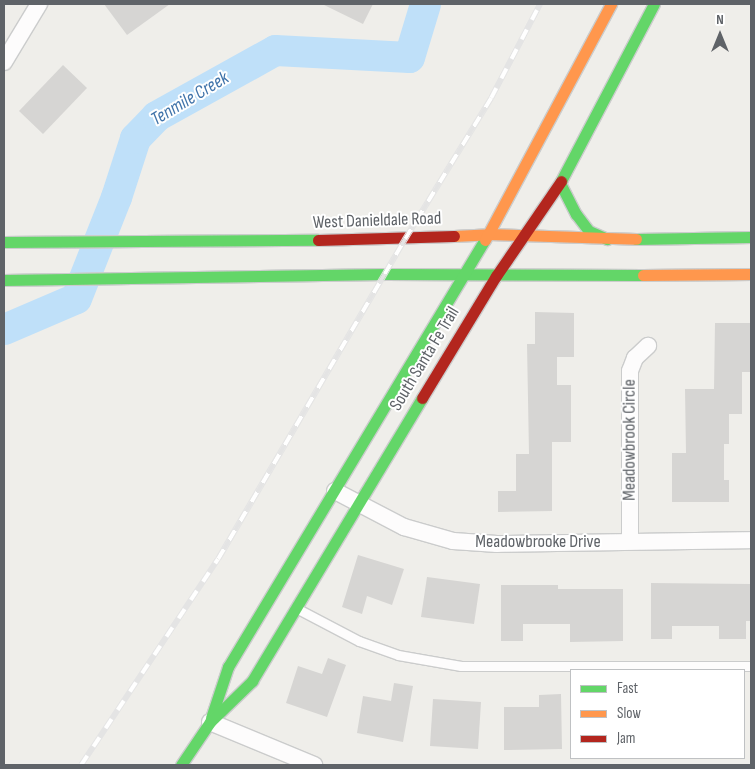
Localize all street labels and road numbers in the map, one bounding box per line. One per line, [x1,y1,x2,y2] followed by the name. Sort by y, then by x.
[312,208,442,234] street label: West Danieldale Road
[385,303,465,415] street label: South Santa Fe Trail
[619,379,641,501] street label: Meadowbrook Circle
[475,531,601,553] street label: Meadowbrooke Drive

